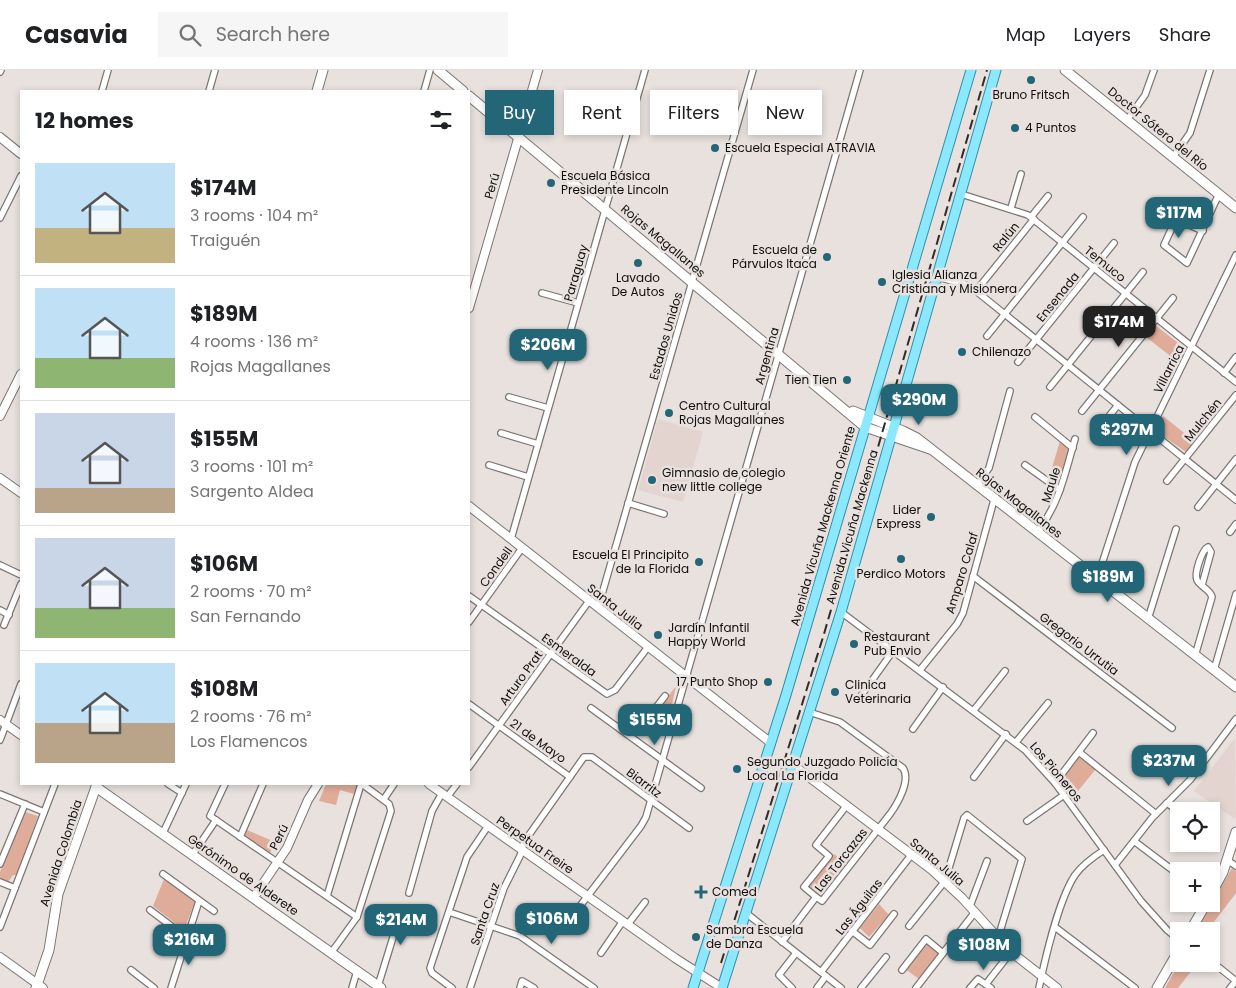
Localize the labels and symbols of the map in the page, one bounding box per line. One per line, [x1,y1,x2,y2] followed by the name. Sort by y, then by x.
[1025,74,1037,86] marker: Bruno Fritsch
[1105,83,1212,175] street label: Doctor Sótero del Río
[992,86,1070,103] place label: Bruno Fritsch
[1025,119,1076,136] place label: 4 Puntos
[1009,122,1021,134] marker: 4 Puntos
[725,139,876,156] place label: Escuela Especial ATRAVIA
[709,142,721,154] marker: Escuela Especial ATRAVIA
[561,167,669,198] place label: Escuela Básica Presidente Lincoln
[480,171,503,201] street label: Perú
[545,177,557,189] marker: Escuela Básica Presidente Lincoln
[1144,196,1214,239] pin: $117M
[617,200,709,281] street label: Rojas Magallanes
[988,218,1023,255] street label: Ralún
[732,241,817,272] place label: Escuela de Párvulos Itaca
[559,242,592,303] street label: Paraguay
[1081,242,1130,286] street label: Temuco
[821,251,833,263] marker: Escuela de Párvulos Itaca
[632,257,644,269] marker: Lavado De Autos
[892,266,1017,297] place label: Iglesia Alianza Cristiana y Misionera
[1032,268,1083,325] street label: Ensenada
[611,269,665,300] place label: Lavado De Autos
[876,276,888,288] marker: Iglesia Alianza Cristiana y Misionera
[645,290,686,382] street label: Estados Unidos
[1084,306,1154,348] pin: $174M
[750,325,783,387] street label: Argentina
[513,328,583,371] pin: $206M
[1149,342,1188,396] street label: Villarrica
[972,343,1032,360] place label: Chilenazo
[956,346,968,358] marker: Chilenazo
[785,371,837,388] place label: Tien Tien
[841,374,853,386] marker: Tien Tien
[884,384,954,426] pin: $290M
[1180,394,1225,445] street label: Mulchén
[679,397,785,428] place label: Centro Cultural Rojas Magallanes
[663,407,675,419] marker: Centro Cultural Rojas Magallanes
[1092,414,1162,456] pin: $297M
[788,424,858,628] street label: Avenida Vicuña Mackenna Oriente
[823,448,881,606] street label: Avenida Vicuña Mackenna
[972,463,1066,542] street label: Rojas Magallanes
[662,464,786,495] place label: Gimnasio de colegio new little college
[1037,465,1064,505] street label: Maule
[646,474,658,486] marker: Gimnasio de colegio new little college
[877,501,922,532] place label: Lider Express
[925,511,937,523] marker: Lider Express
[941,530,982,616] street label: Amparo Calaf
[475,543,516,590] street label: Condell
[572,546,689,577] place label: Escuela El Principito de la Florida
[895,553,907,565] marker: Perdico Motors
[693,556,705,568] marker: Escuela El Principito de la Florida
[1073,560,1143,603] pin: $189M
[857,565,945,582] place label: Perdico Motors
[584,579,647,634] street label: Santa Julia
[1036,608,1123,679] street label: Gregorio Urrutia
[668,619,750,650] place label: Jardín Infantil Happy World
[864,628,930,659] place label: Restaurant Pub Envio
[538,629,600,680] street label: Esmeralda
[652,629,664,641] marker: Jardín Infantil Happy World
[848,638,860,650] marker: Restaurant Pub Envio
[495,647,546,709] street label: Arturo Prat
[676,673,758,690] place label: 17 Punto Shop
[762,676,774,688] marker: 17 Punto Shop
[845,676,911,707] place label: Clinica Veterinaria
[829,686,841,698] marker: Clinica Veterinaria
[620,704,690,746] pin: $155M
[507,714,570,767] street label: 21 de Mayo
[1026,738,1087,805] street label: Los Pioneros
[1134,744,1204,787] pin: $237M
[747,753,898,784] place label: Segundo Juzgado Policía Local La Florida
[731,763,743,775] marker: Segundo Juzgado Policía Local La Florida
[623,764,665,801] street label: Biarritz
[35,797,86,908] street label: Avenida Colombia
[493,812,577,878] street label: Perpetua Freire
[265,821,292,852] street label: Perú
[810,824,871,895] street label: Las Torcazas
[184,830,302,919] street label: Gerónimo de Alderete
[906,834,968,890] street label: Santa Julia
[831,875,886,938] street label: Las Águilas
[466,880,503,948] street label: Santa Cruz
[712,883,757,900] place label: Comed
[694,885,708,899] marker: Comed
[517,902,587,945] pin: $106M
[366,904,436,946] pin: $214M
[706,921,803,952] place label: Sambra Escuela de Danza
[154,924,224,966] pin: $216M
[949,928,1019,971] pin: $108M
[690,931,702,943] marker: Sambra Escuela de Danza

